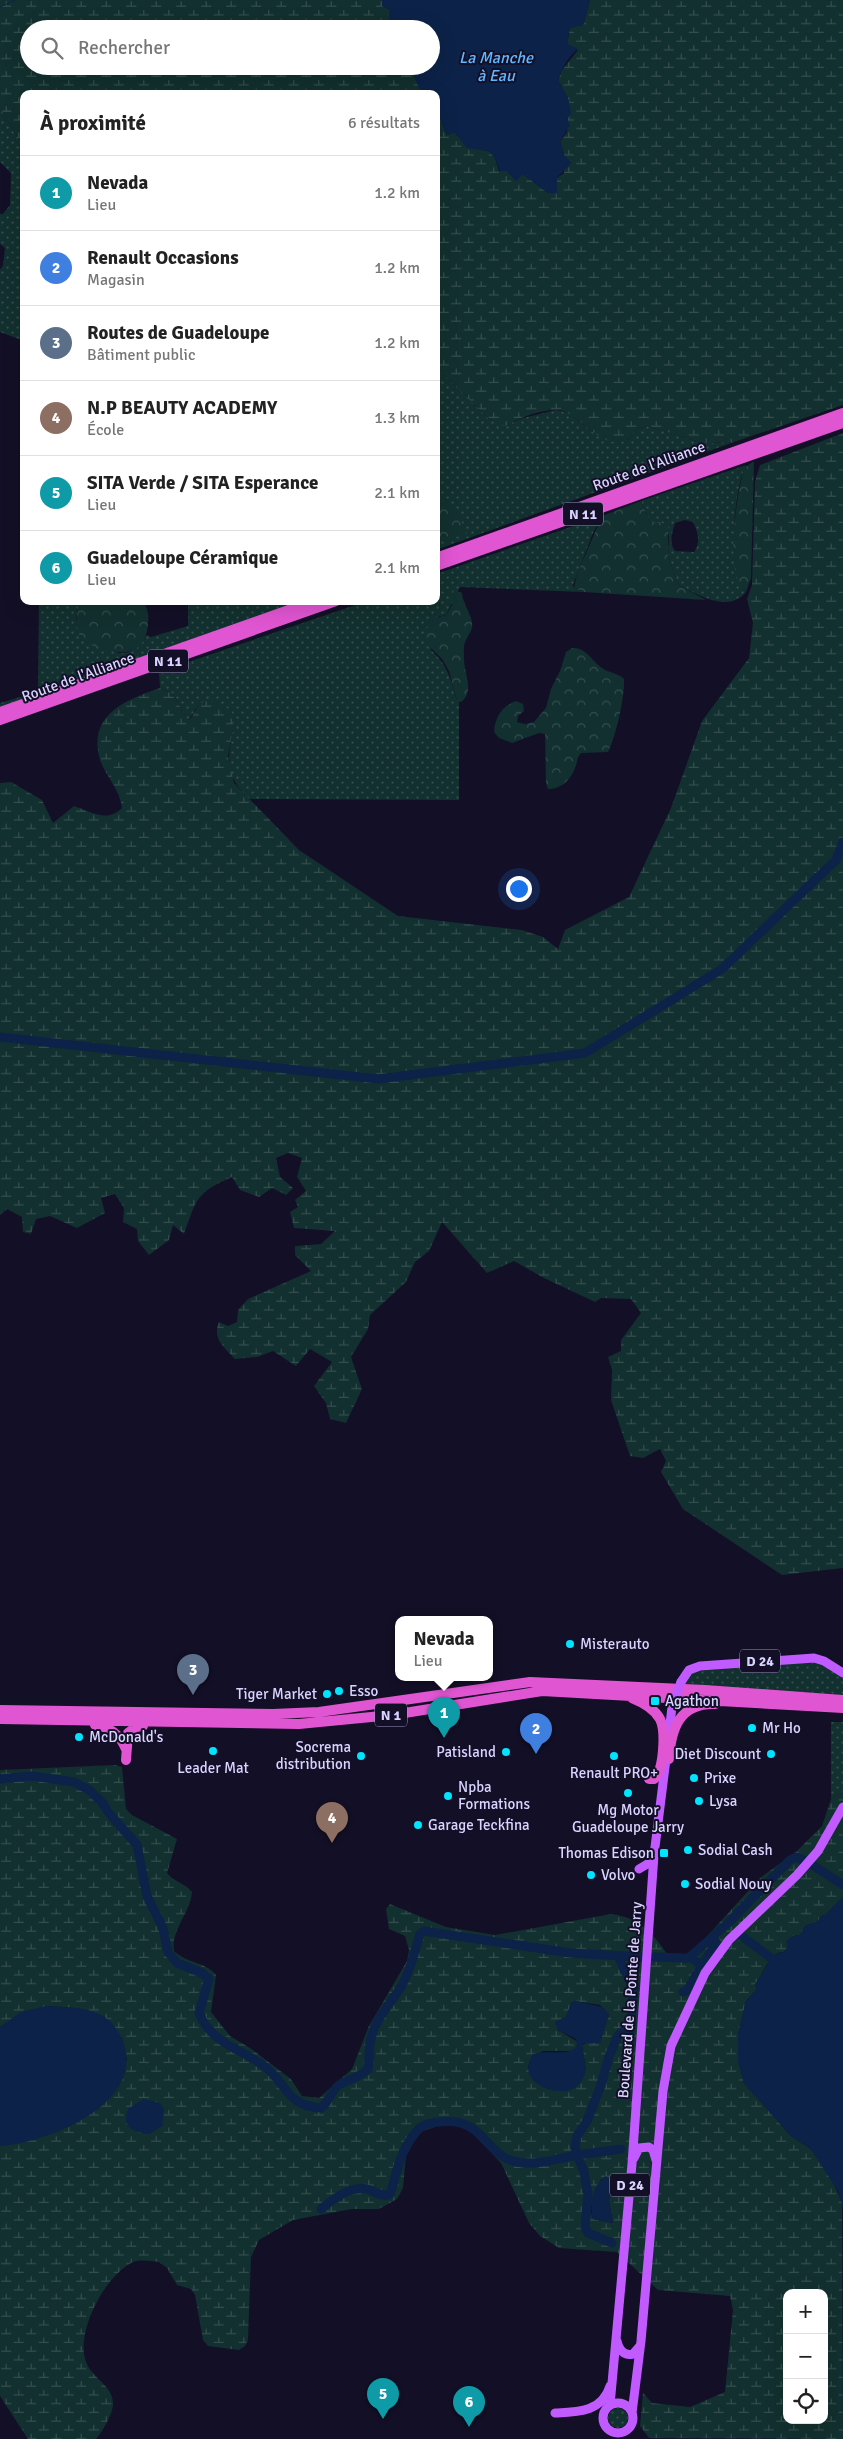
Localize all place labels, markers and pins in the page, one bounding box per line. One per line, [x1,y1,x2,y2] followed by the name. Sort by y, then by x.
[580,1635,650,1653] place label: Misterauto
[564,1638,576,1650] marker: Misterauto
[177,1654,209,1695] pin: 3
[349,1682,379,1700] place label: Esso
[236,1685,317,1703] place label: Tiger Market
[333,1685,345,1697] marker: Esso
[321,1688,333,1700] marker: Tiger Market
[665,1692,719,1710] place label: Agathon
[649,1695,661,1707] marker: Agathon
[428,1697,460,1738] pin: 1
[520,1713,552,1754] pin: 2
[762,1719,801,1737] place label: Mr Ho
[746,1722,758,1734] marker: Mr Ho
[89,1728,164,1746] place label: McDonald's
[73,1731,85,1743] marker: McDonald's
[276,1738,351,1773] place label: Socrema distribution
[436,1743,496,1761] place label: Patisland
[207,1745,219,1757] marker: Leader Mat
[674,1745,761,1763] place label: Diet Discount
[500,1746,512,1758] marker: Patisland
[765,1748,777,1760] marker: Diet Discount
[355,1750,367,1762] marker: Socrema distribution
[608,1750,620,1762] marker: Renault PRO+
[177,1759,249,1777] place label: Leader Mat
[570,1764,658,1782] place label: Renault PRO+
[704,1769,736,1787] place label: Prixe
[688,1772,700,1784] marker: Prixe
[458,1778,531,1813] place label: Npba Formations
[622,1787,634,1799] marker: Mg Motor Guadeloupe Jarry
[442,1790,454,1802] marker: Npba Formations
[709,1792,737,1810] place label: Lysa
[693,1795,705,1807] marker: Lysa
[572,1801,684,1836] place label: Mg Motor Guadeloupe Jarry
[316,1802,348,1843] pin: 4
[428,1816,530,1834] place label: Garage Teckfina
[412,1819,424,1831] marker: Garage Teckfina
[698,1841,773,1859] place label: Sodial Cash
[558,1844,654,1862] place label: Thomas Edison
[682,1844,694,1856] marker: Sodial Cash
[658,1847,670,1859] marker: Thomas Edison
[601,1866,636,1884] place label: Volvo
[585,1869,597,1881] marker: Volvo
[695,1875,772,1893] place label: Sodial Nouy
[679,1878,691,1890] marker: Sodial Nouy
[367,2378,399,2419] pin: 5
[453,2386,485,2427] pin: 6

